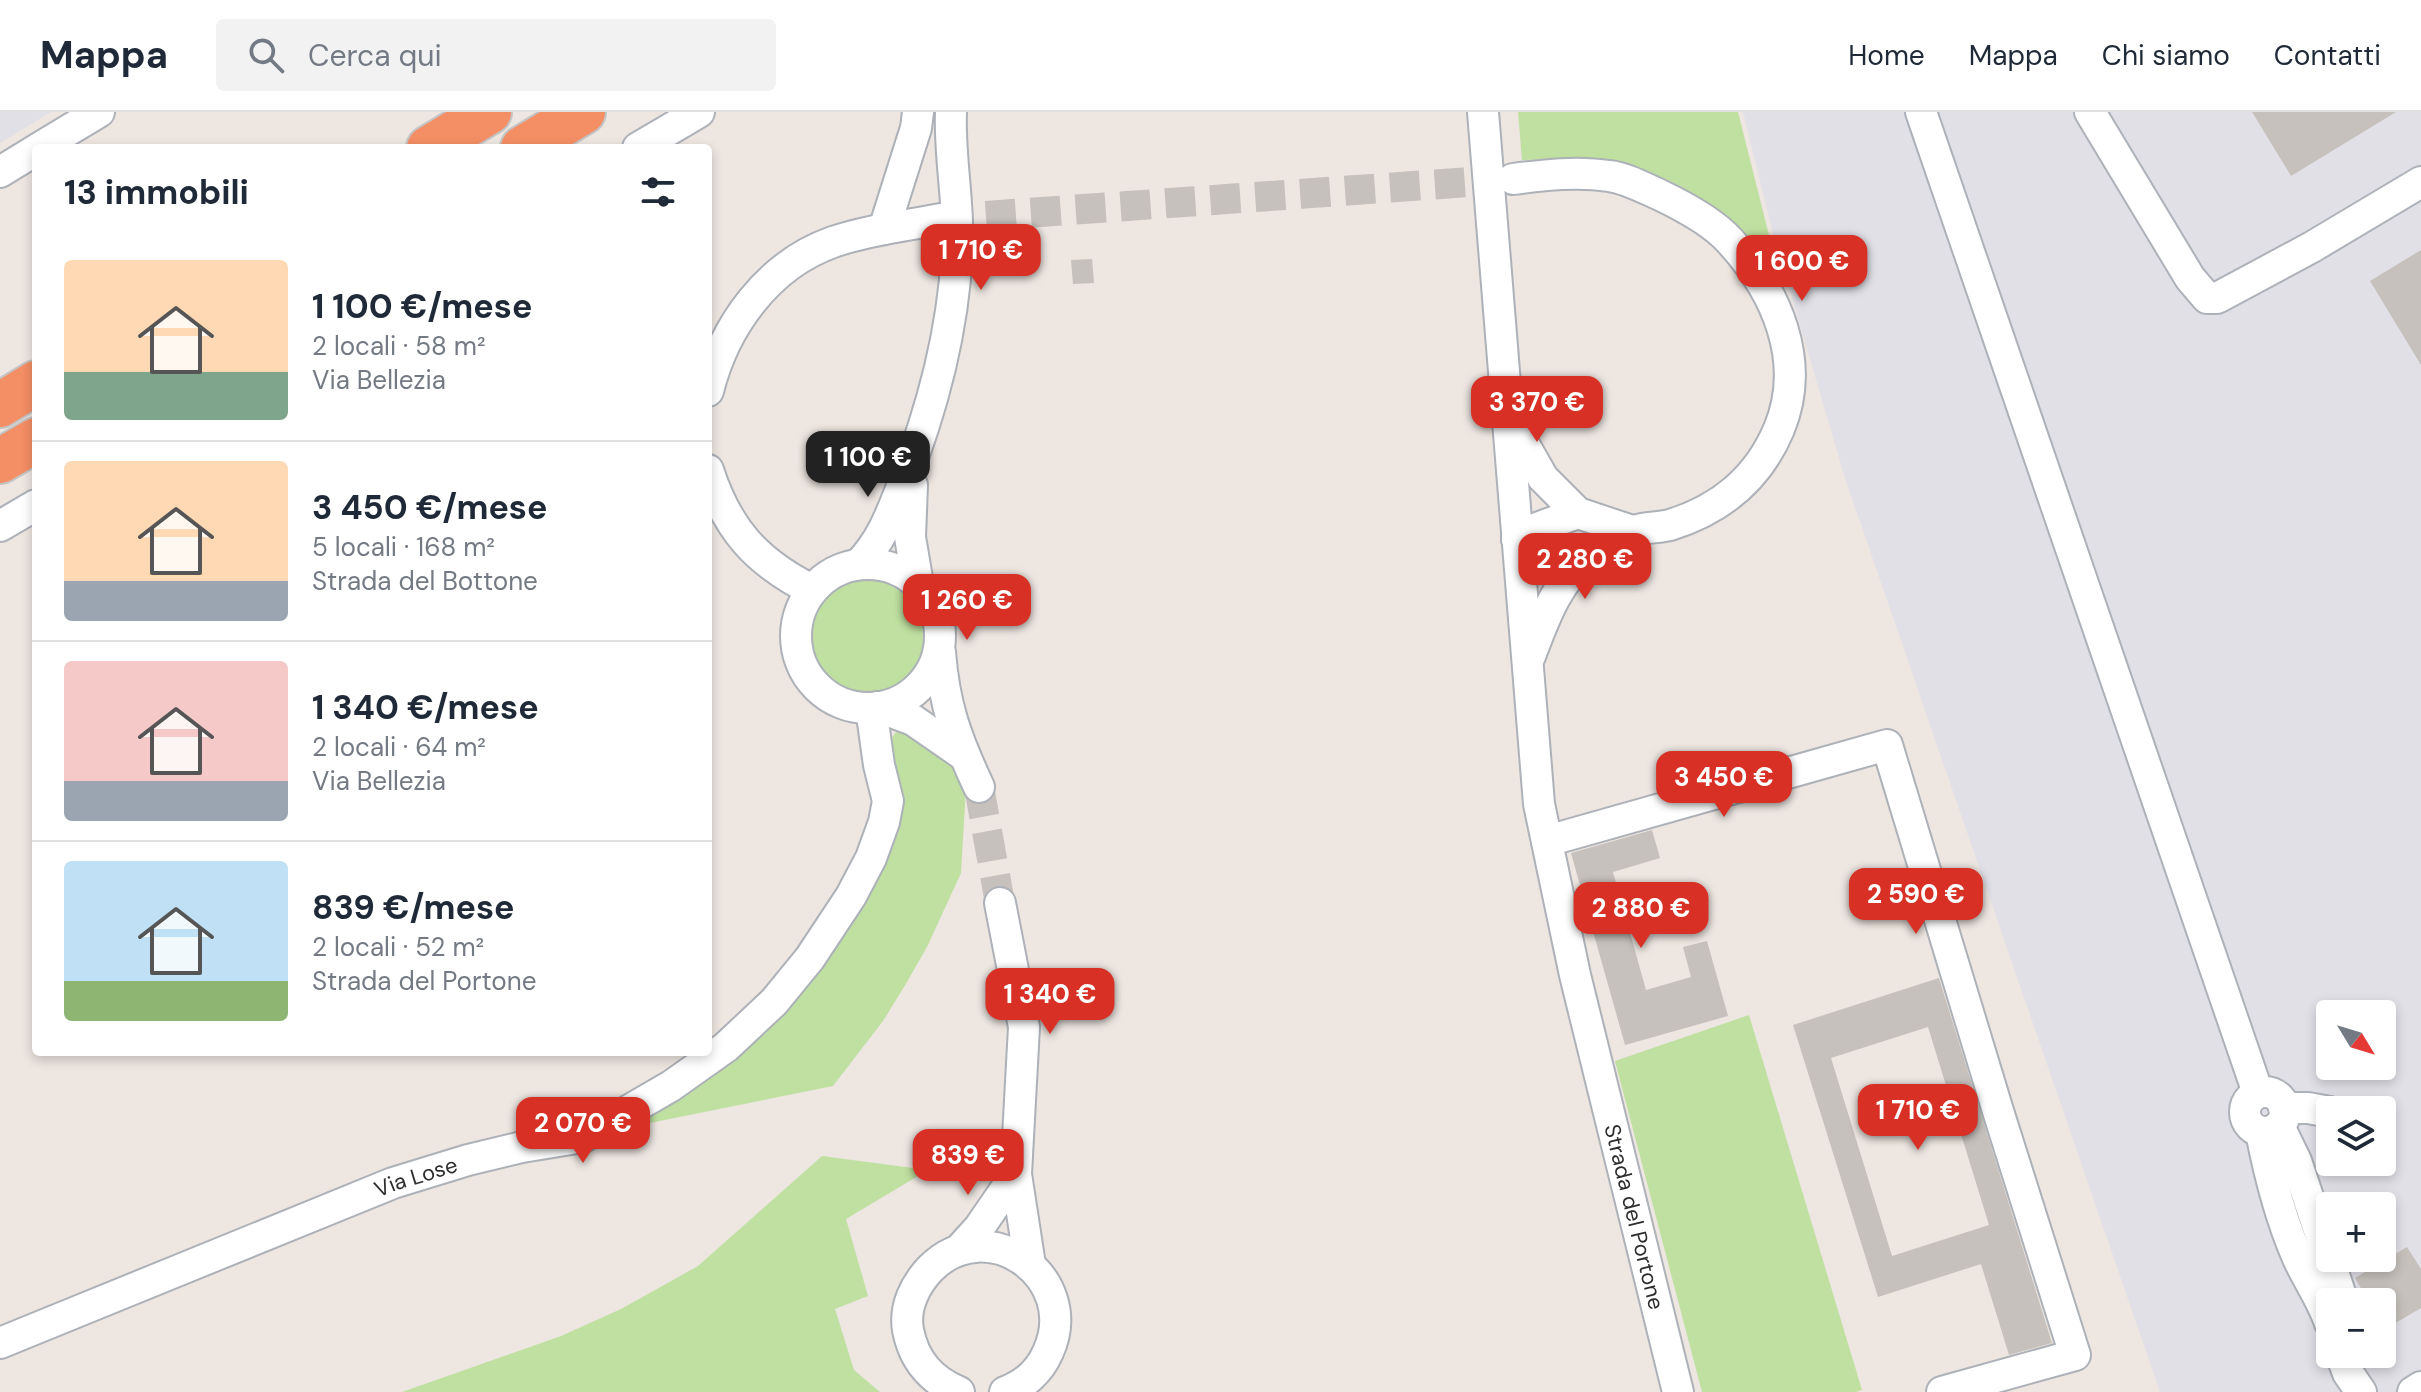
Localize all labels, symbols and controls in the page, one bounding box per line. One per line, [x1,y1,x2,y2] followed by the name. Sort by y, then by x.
[216,19,776,91] search box
[40,30,168,80] text: Mappa
[244,33,288,77] icon: search
[308,36,442,75] text: Cerca qui
[1848,37,1925,74] text: Home
[1969,37,2058,74] text: Mappa
[2102,37,2230,74] text: Chi siamo
[2274,37,2381,74] text: Contatti
[64,170,249,215] text: 13 immobili
[636,170,680,214] icon: filters
[907,224,1055,292] pin: 1 710 €
[939,233,1023,267] text: 1 710 €
[1728,235,1876,303] pin: 1 600 €
[1754,244,1850,278] text: 1 600 €
[312,284,532,329] text: 1 100 €/mese
[128,292,224,388] icon: home
[312,329,485,363] text: 2 locali · 58 m²
[312,363,446,397] text: Via Bellezia
[1463,376,1611,444] pin: 3 370 €
[1489,385,1585,419] text: 3 370 €
[794,431,942,499] pin: 1 100 €
[824,440,912,474] text: 1 100 €
[312,485,547,530] text: 3 450 €/mese
[128,493,224,589] icon: home
[312,530,495,564] text: 5 locali · 168 m²
[1511,533,1659,601] pin: 2 280 €
[1536,542,1634,576] text: 2 280 €
[312,564,538,598] text: Strada del Bottone
[893,574,1041,642] pin: 1 260 €
[921,583,1013,617] text: 1 260 €
[312,685,539,730] text: 1 340 €/mese
[128,693,224,789] icon: home
[312,730,486,764] text: 2 locali · 64 m²
[1650,751,1798,819] pin: 3 450 €
[1674,760,1774,794] text: 3 450 €
[312,764,446,798] text: Via Bellezia
[1842,868,1990,936] pin: 2 590 €
[1867,877,1965,911] text: 2 590 €
[1567,882,1715,950] pin: 2 880 €
[312,885,515,930] text: 839 €/mese
[1592,891,1690,925] text: 2 880 €
[128,893,224,989] icon: home
[312,930,484,964] text: 2 locali · 52 m²
[312,964,536,998] text: Strada del Portone
[976,968,1124,1036] pin: 1 340 €
[1003,977,1097,1011] text: 1 340 €
[2316,1000,2396,1080] north arrow
[2316,1000,2396,1368] map controls
[1844,1084,1992,1152] pin: 1 710 €
[1876,1093,1960,1127] text: 1 710 €
[2316,1096,2396,1176] button: layers
[509,1097,657,1165] pin: 2 070 €
[534,1106,632,1140] text: 2 070 €
[1597,1121,1671,1313] street label: Strada del Portone
[912,1129,1024,1197] pin: 839 €
[931,1138,1005,1172] text: 839 €
[370,1150,461,1204] street label: Via Lose
[2316,1192,2396,1272] button: +
[2316,1288,2396,1368] button: −

